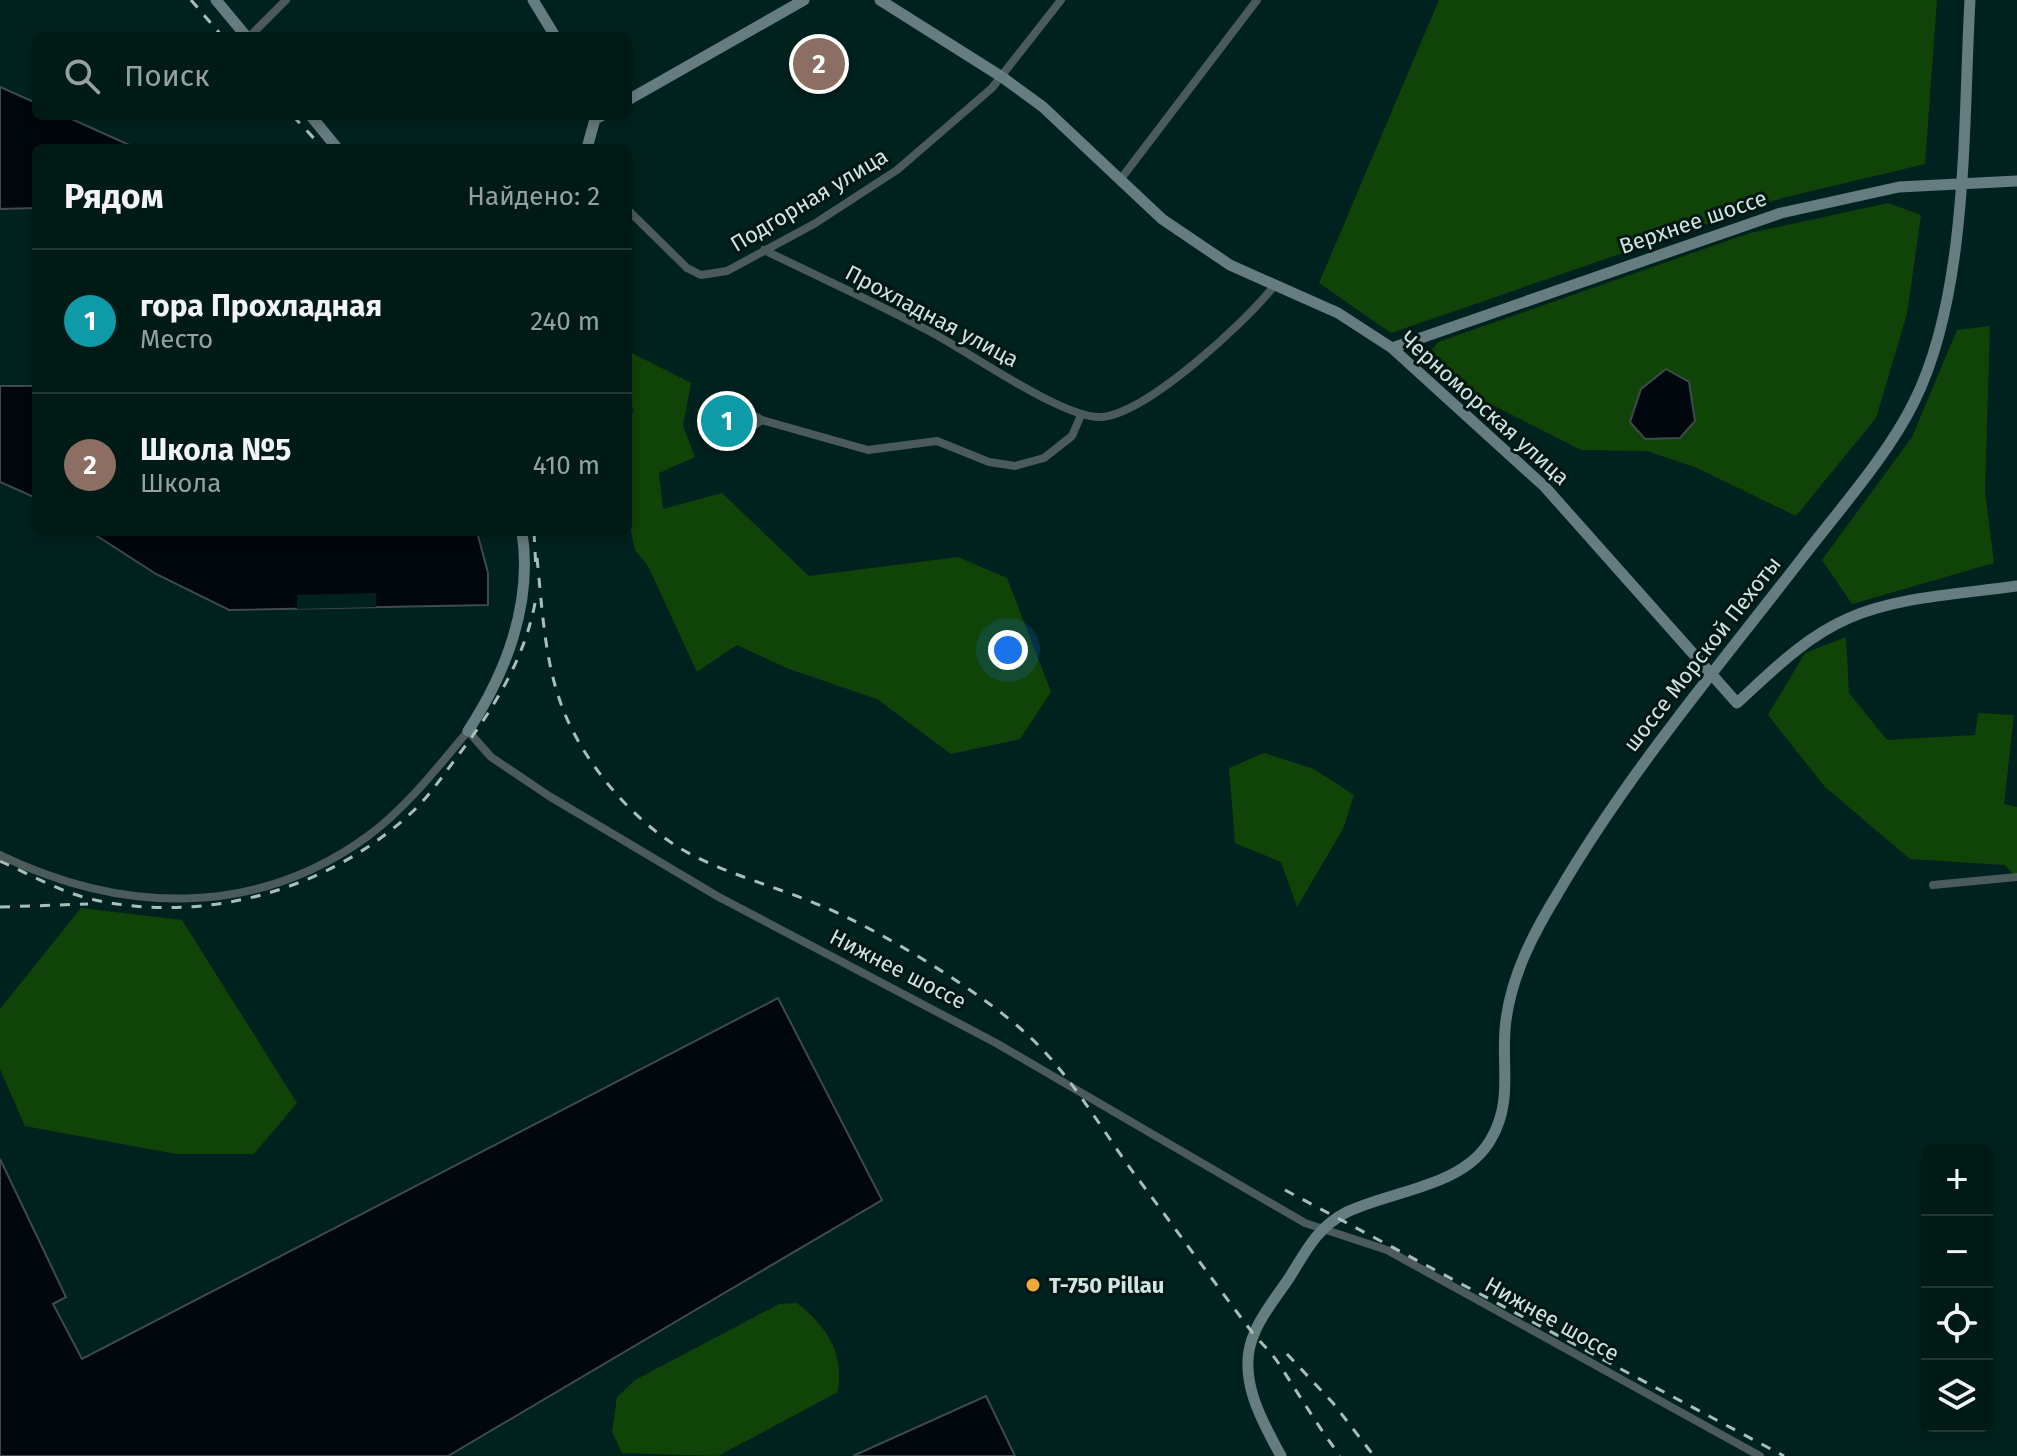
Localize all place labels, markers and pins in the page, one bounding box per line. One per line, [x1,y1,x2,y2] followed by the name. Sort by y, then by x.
[793,34,845,94] pin: 2
[701,391,753,451] pin: 1
[1049,1272,1164,1299] place label: T-750 Pillau
[1024,1276,1042,1294] marker: T-750 Pillau

